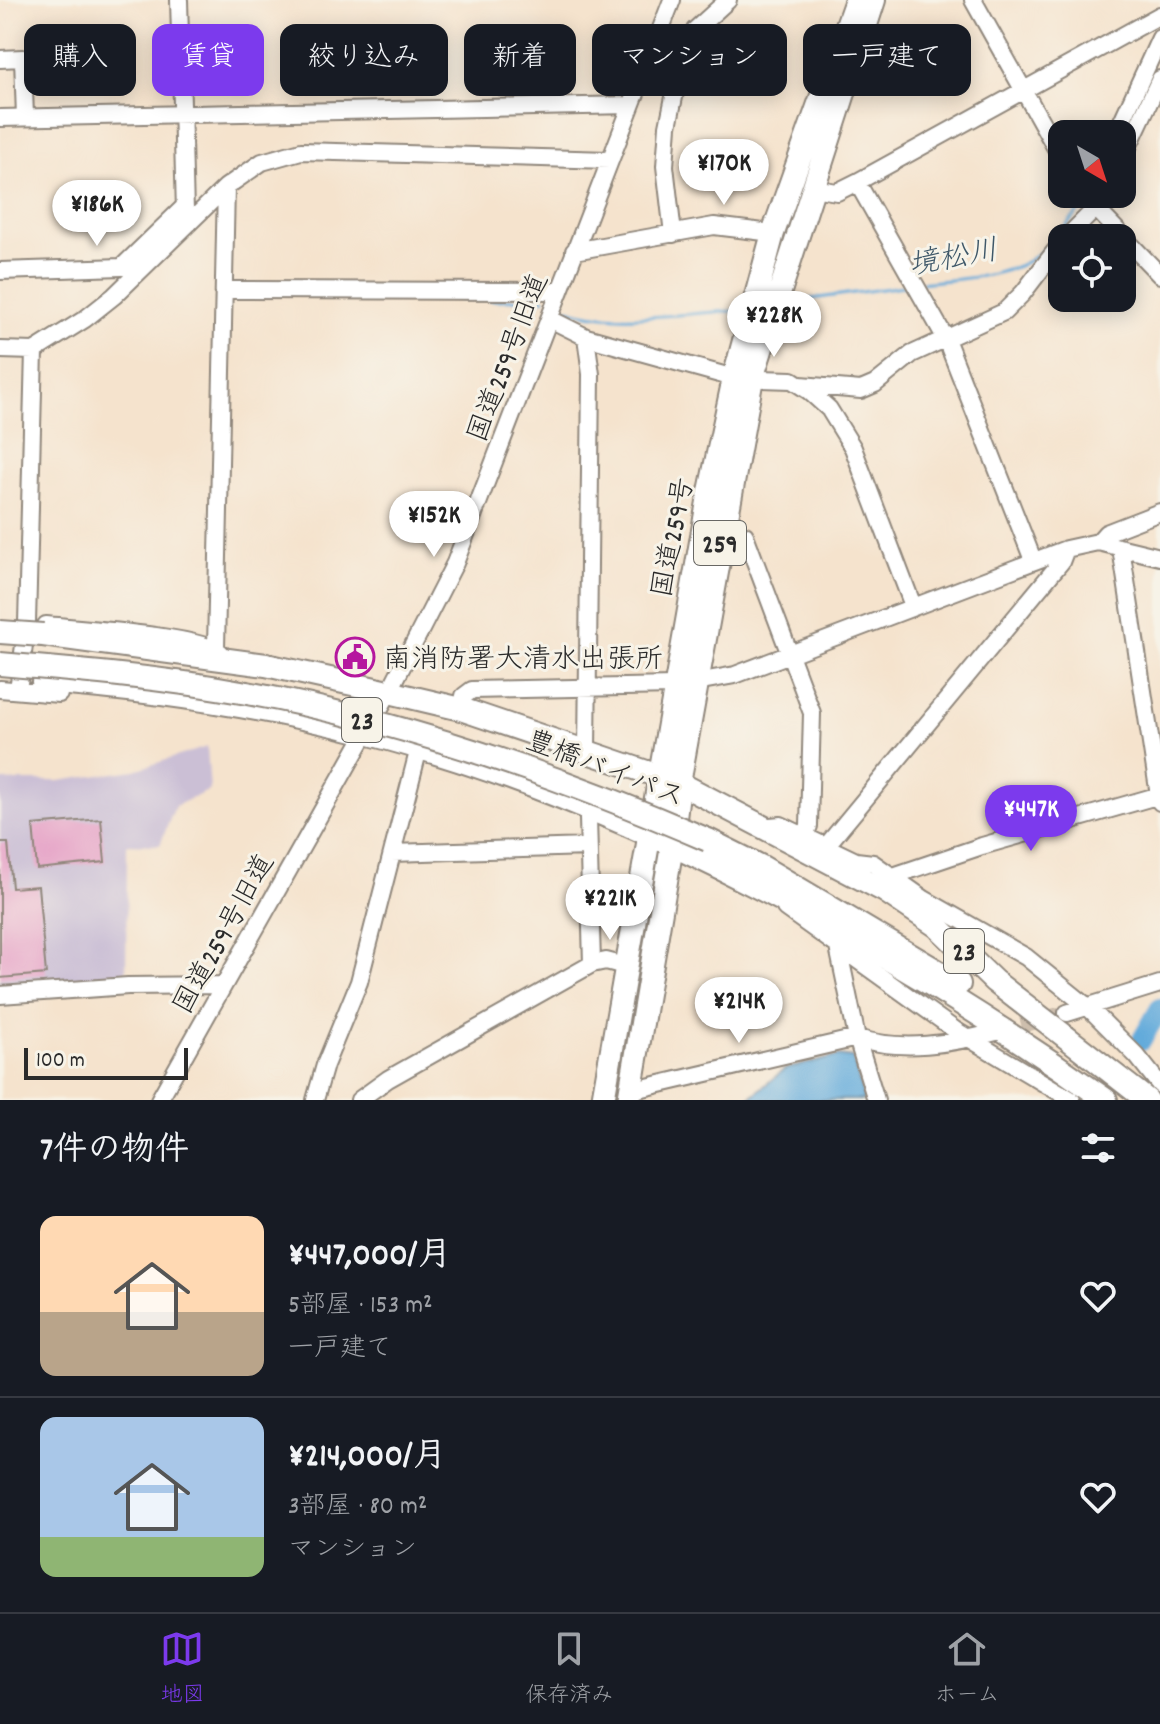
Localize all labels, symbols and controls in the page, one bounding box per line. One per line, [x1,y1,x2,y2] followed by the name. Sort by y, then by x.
[24,24,136,96] chip: 購入
[152,24,264,96] chip: 賃貸
[280,24,448,96] chip: 絞り込み
[464,24,576,96] chip: 新着
[592,24,787,96] chip: マンション
[803,24,971,96] chip: 一戸建て
[1048,120,1136,208] north arrow
[1048,120,1136,312] map controls
[668,139,780,207] pin: ¥170K
[697,146,751,183] text: ¥170K
[41,180,153,248] pin: ¥186K
[70,187,124,224] text: ¥186K
[1048,224,1136,312] button: locate
[906,231,1002,289] water label: 境松川
[460,269,561,449] street label: 国道259号旧道
[718,291,830,359] pin: ¥228K
[745,298,803,335] text: ¥228K
[645,474,707,602] street label: 国道259号
[378,491,490,559] pin: ¥152K
[407,498,461,535] text: ¥152K
[694,521,746,565] road number: 259
[334,636,376,678] public building icon: 南消防署大清水出張所
[383,642,663,682] place label: 南消防署大清水出張所
[342,698,382,742] road number: 23
[519,723,690,820] street label: 豊橋バイパス
[975,785,1087,853] pin: ¥447K
[1003,792,1059,829] text: ¥447K
[166,848,287,1023] street label: 国道259号旧道
[554,874,666,942] pin: ¥221K
[583,881,637,918] text: ¥221K
[944,929,984,973] road number: 23
[683,977,795,1045] pin: ¥214K
[713,984,765,1021] text: ¥214K
[24,1044,188,1080] scale bar
[36,1046,85,1077] text: 100 m
[1076,1126,1120,1170] icon: filters
[40,1128,189,1177] text: 7件の物件
[288,1233,451,1282] text: ¥447,000/月
[104,1248,200,1344] icon: home
[1076,1274,1120,1318] icon: heart
[288,1288,432,1325] text: 5部屋 · 153 m²
[288,1331,392,1368] text: 一戸建て
[288,1434,447,1483] text: ¥214,000/月
[104,1449,200,1545] icon: home
[1076,1475,1120,1519] icon: heart
[288,1489,427,1526] text: 3部屋 · 80 m²
[288,1532,417,1569] text: マンション
[160,1627,204,1712] tab: 地図
[525,1627,613,1712] tab: 保存済み
[934,1627,1000,1712] tab: ホーム

